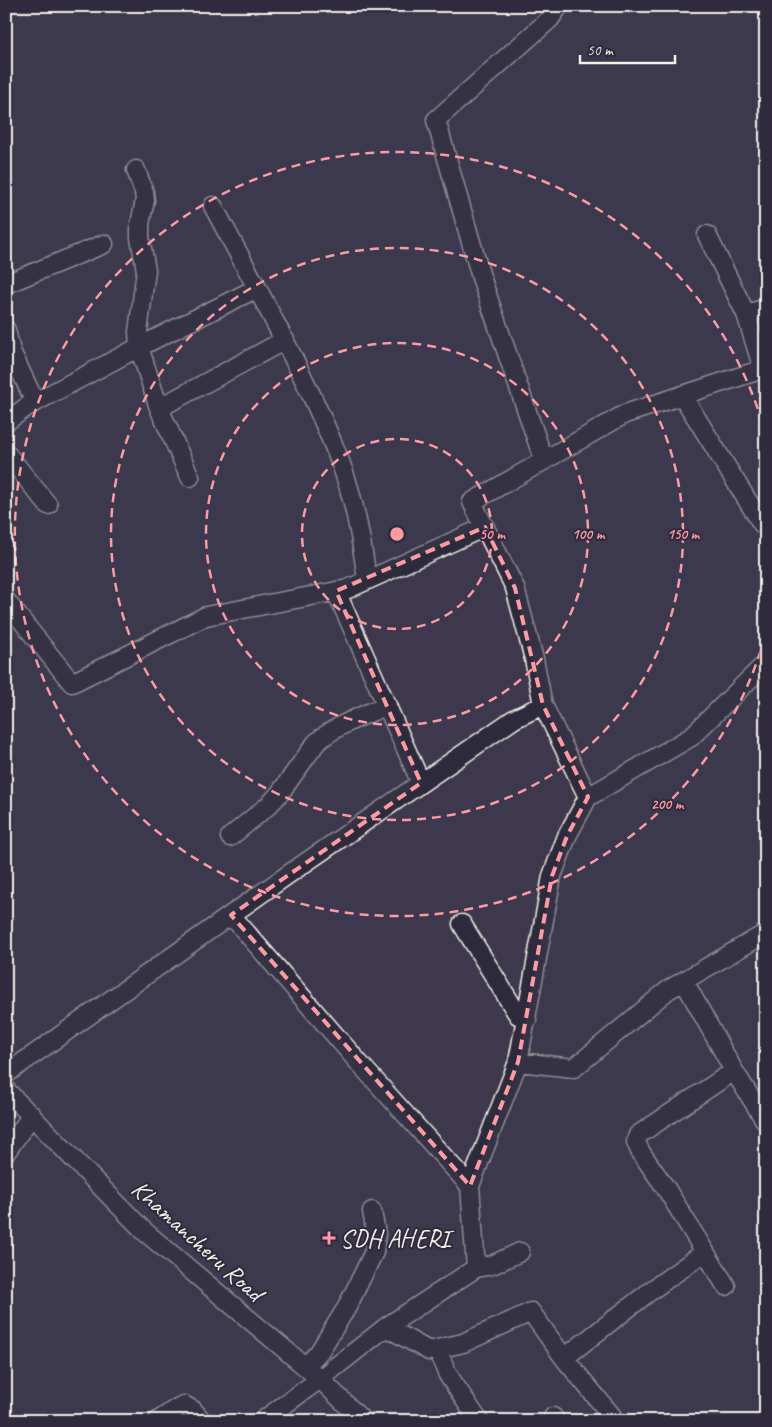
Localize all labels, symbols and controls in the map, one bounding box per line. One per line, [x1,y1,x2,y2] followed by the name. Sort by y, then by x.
[580,32,674,64] scale bar
[587,41,614,60] text: 50 m
[388,525,406,543] centre of rings
[479,525,506,544] text: 50 m
[572,525,606,544] text: 100 m
[667,525,701,544] text: 150 m
[651,795,685,814] text: 200 m
[125,1173,273,1311] street label: Khamancheru Road
[340,1223,455,1255] place label: SDH AHERI
[322,1231,336,1245] marker: SDH AHERI

